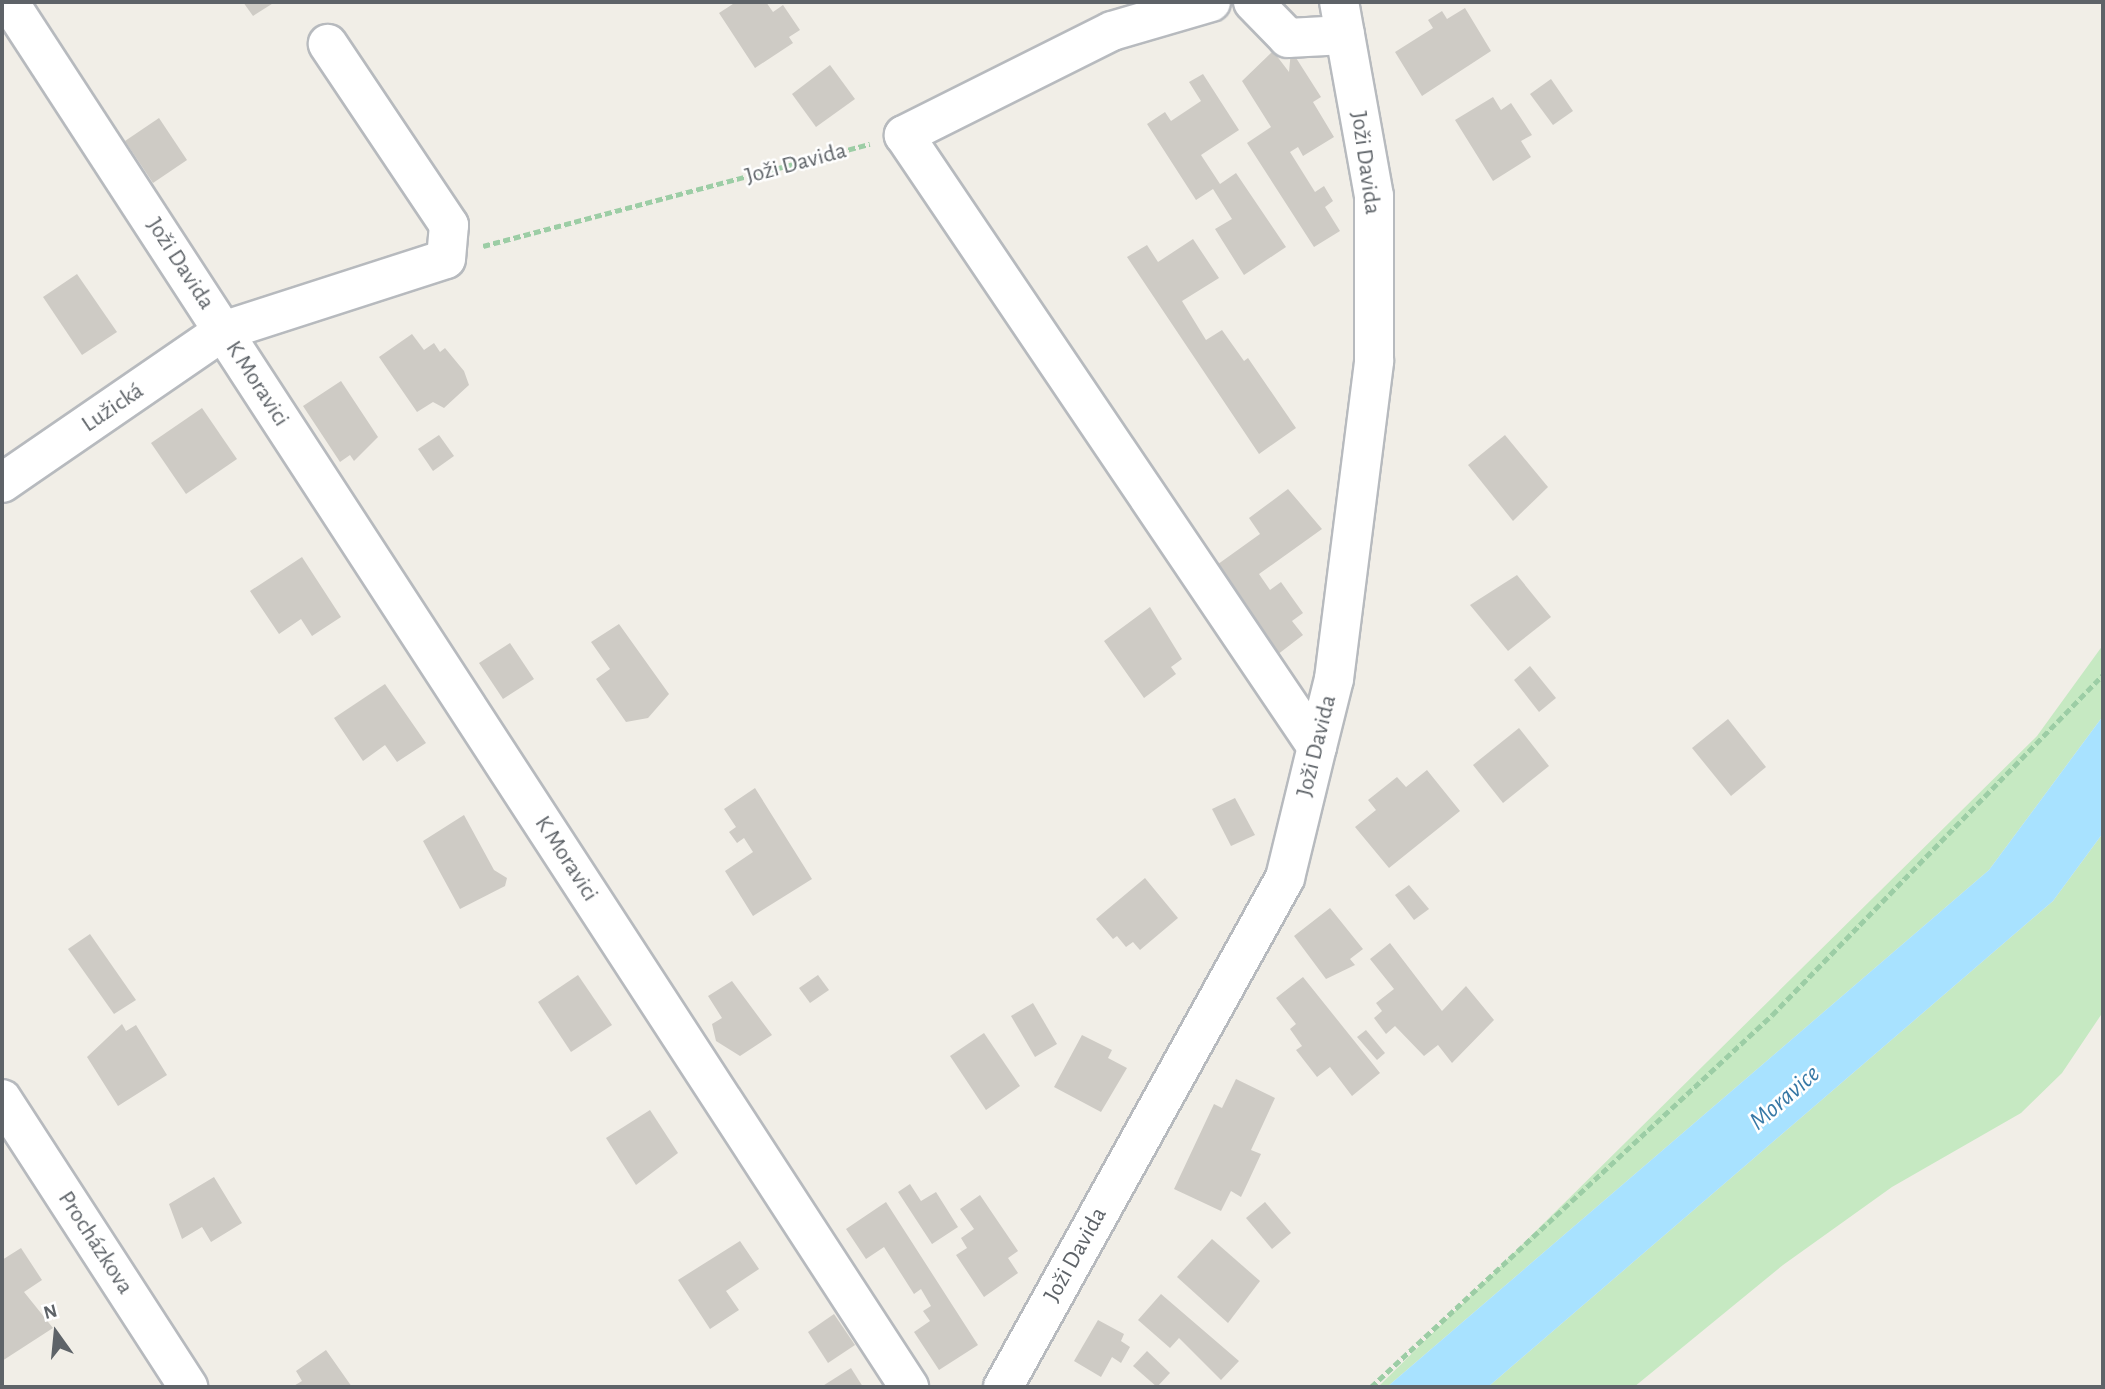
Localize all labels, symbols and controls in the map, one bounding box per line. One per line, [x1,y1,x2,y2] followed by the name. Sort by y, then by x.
[1344,110,1386,216] street label: Joži Davida
[742,137,850,191] street label: Joži Davida
[140,213,220,315] street label: Joži Davida
[219,336,295,432] street label: K Moravici
[76,377,150,439] street label: Lužická
[1290,692,1344,800] street label: Joži Davida
[528,811,604,907] street label: K Moravici
[1743,1059,1827,1137] water label: Moravice
[51,1186,139,1300] street label: Procházkova
[1038,1203,1114,1307] street label: Joži Davida
[21,1298,91,1368] north arrow
[42,1301,59,1323] text: N

